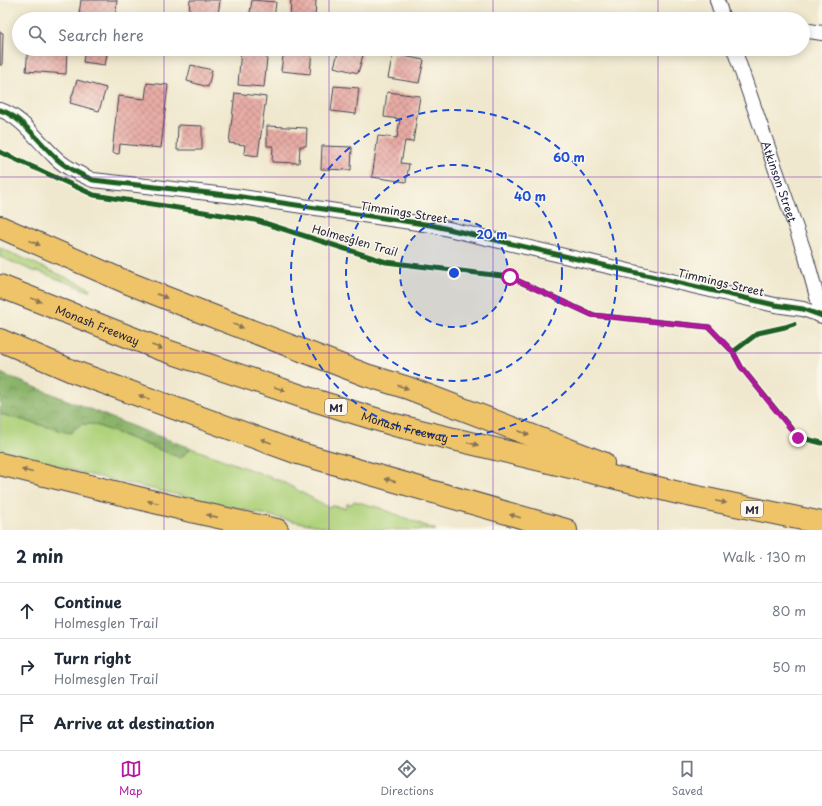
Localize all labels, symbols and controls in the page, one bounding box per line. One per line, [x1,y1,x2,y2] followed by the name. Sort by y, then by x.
[12,12,810,56] search box
[26,23,48,45] icon: search
[58,23,144,46] text: Search here
[758,138,802,225] street label: Atkinson Street
[553,148,585,166] text: 60 m
[514,187,546,205] text: 40 m
[359,197,449,227] street label: Timmings Street
[310,220,400,260] street label: Holmesglen Trail
[476,225,508,243] text: 20 m
[30,240,41,246] one-way arrow
[676,264,766,300] street label: Timmings Street
[447,266,461,280] centre of rings
[501,268,519,286] route start
[157,294,169,300] one-way arrow
[31,298,43,304] one-way arrow
[53,300,142,349] street label: Monash Freeway
[233,323,245,329] one-way arrow
[152,345,164,351] one-way arrow
[397,384,409,390] one-way arrow
[275,387,287,393] one-way arrow
[137,393,149,399] one-way arrow
[325,399,347,415] road number: M1
[360,407,450,446] street label: Monash Freeway
[789,429,807,447] route end
[519,431,531,437] one-way arrow
[259,438,271,444] one-way arrow
[467,441,479,447] one-way arrow
[21,468,33,474] one-way arrow
[384,477,396,483] one-way arrow
[147,498,160,504] one-way arrow
[715,499,727,505] one-way arrow
[741,501,763,517] road number: M1
[206,512,218,518] one-way arrow
[509,513,521,519] one-way arrow
[16,543,63,569] text: 2 min
[723,547,806,566] text: Walk · 130 m
[54,590,122,613] text: Continue
[16,600,38,622] icon: ahead
[772,601,806,620] text: 80 m
[54,613,158,632] text: Holmesglen Trail
[54,646,131,669] text: Turn right
[16,656,38,678] icon: right
[772,657,806,676] text: 50 m
[54,669,158,688] text: Holmesglen Trail
[54,711,215,734] text: Arrive at destination
[16,712,38,734] icon: arrive
[119,758,142,799] tab: Map
[380,758,434,799] tab: Directions
[672,758,703,799] tab: Saved

